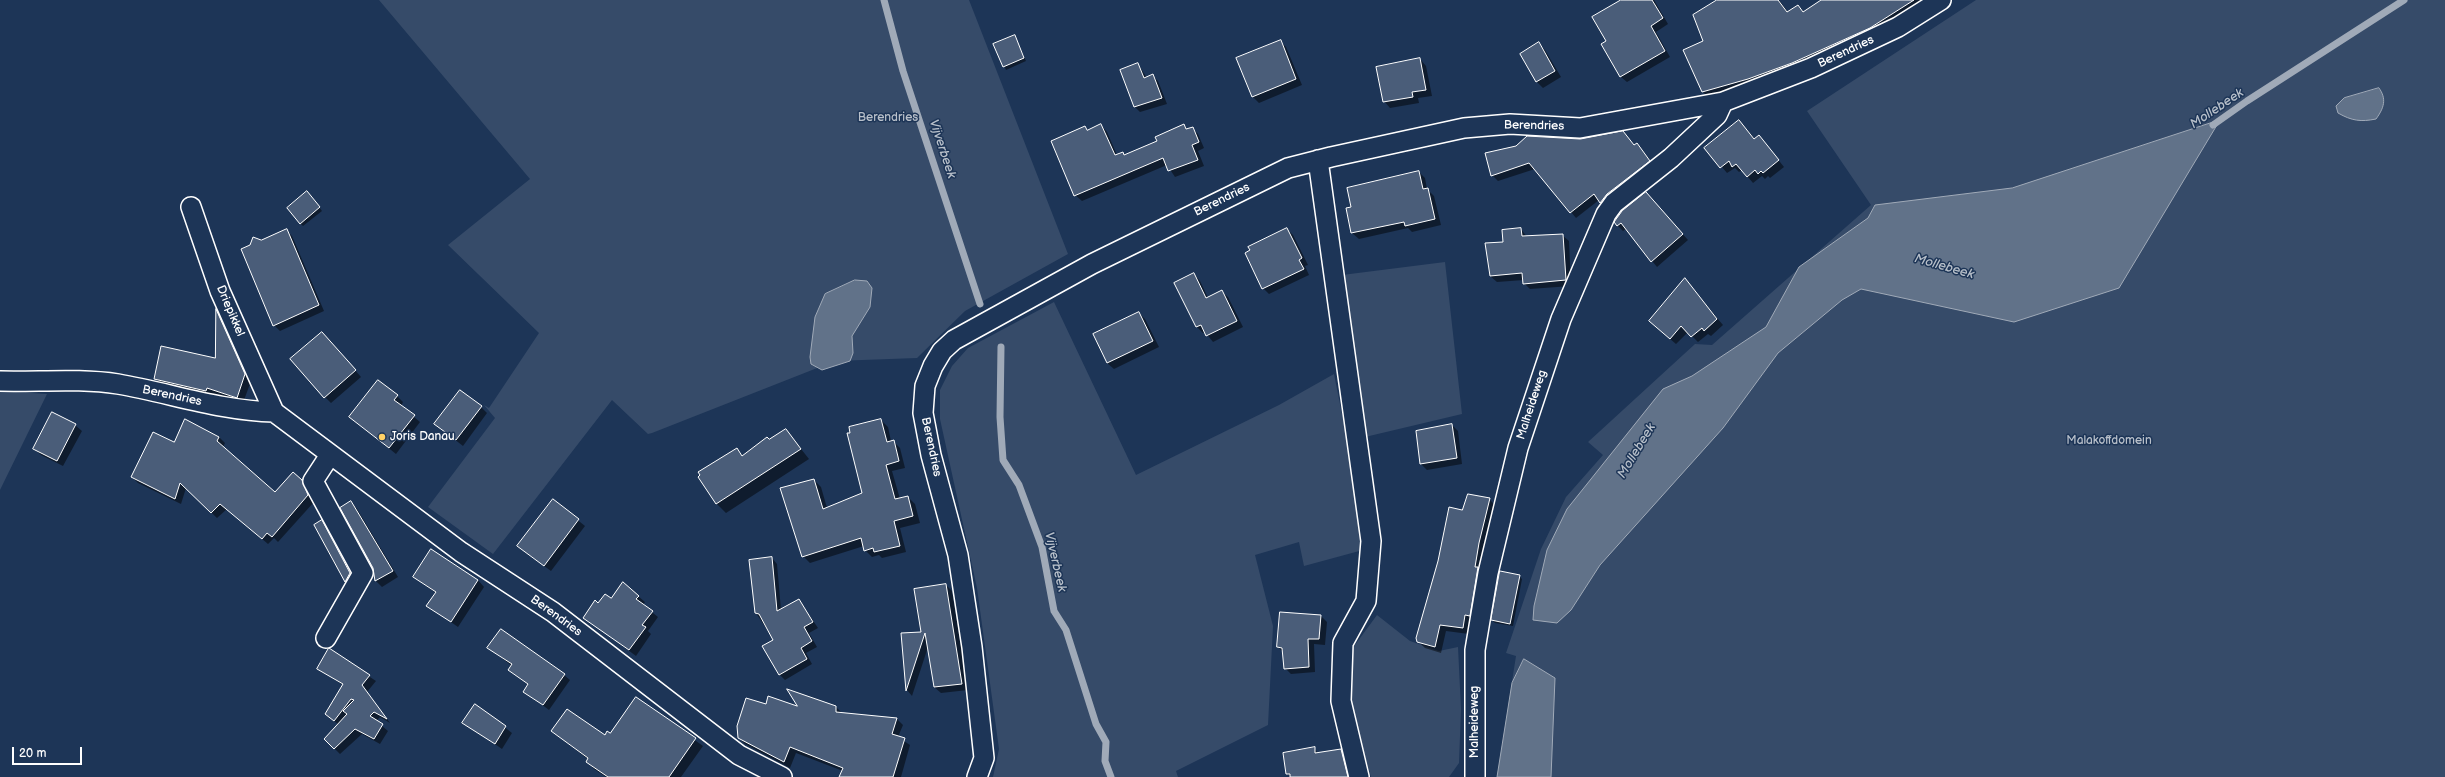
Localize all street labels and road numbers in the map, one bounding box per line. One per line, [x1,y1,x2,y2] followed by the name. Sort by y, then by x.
[1816,33,1876,71] street label: Berendries
[1504,118,1564,134] street label: Berendries
[1192,180,1252,220] street label: Berendries
[213,283,247,339] street label: Driepikkel
[1514,368,1550,442] street label: Malheideweg
[141,383,203,409] street label: Berendries
[918,416,944,478] street label: Berendries
[527,592,585,640] street label: Berendries
[1468,686,1482,758] street label: Malheideweg

